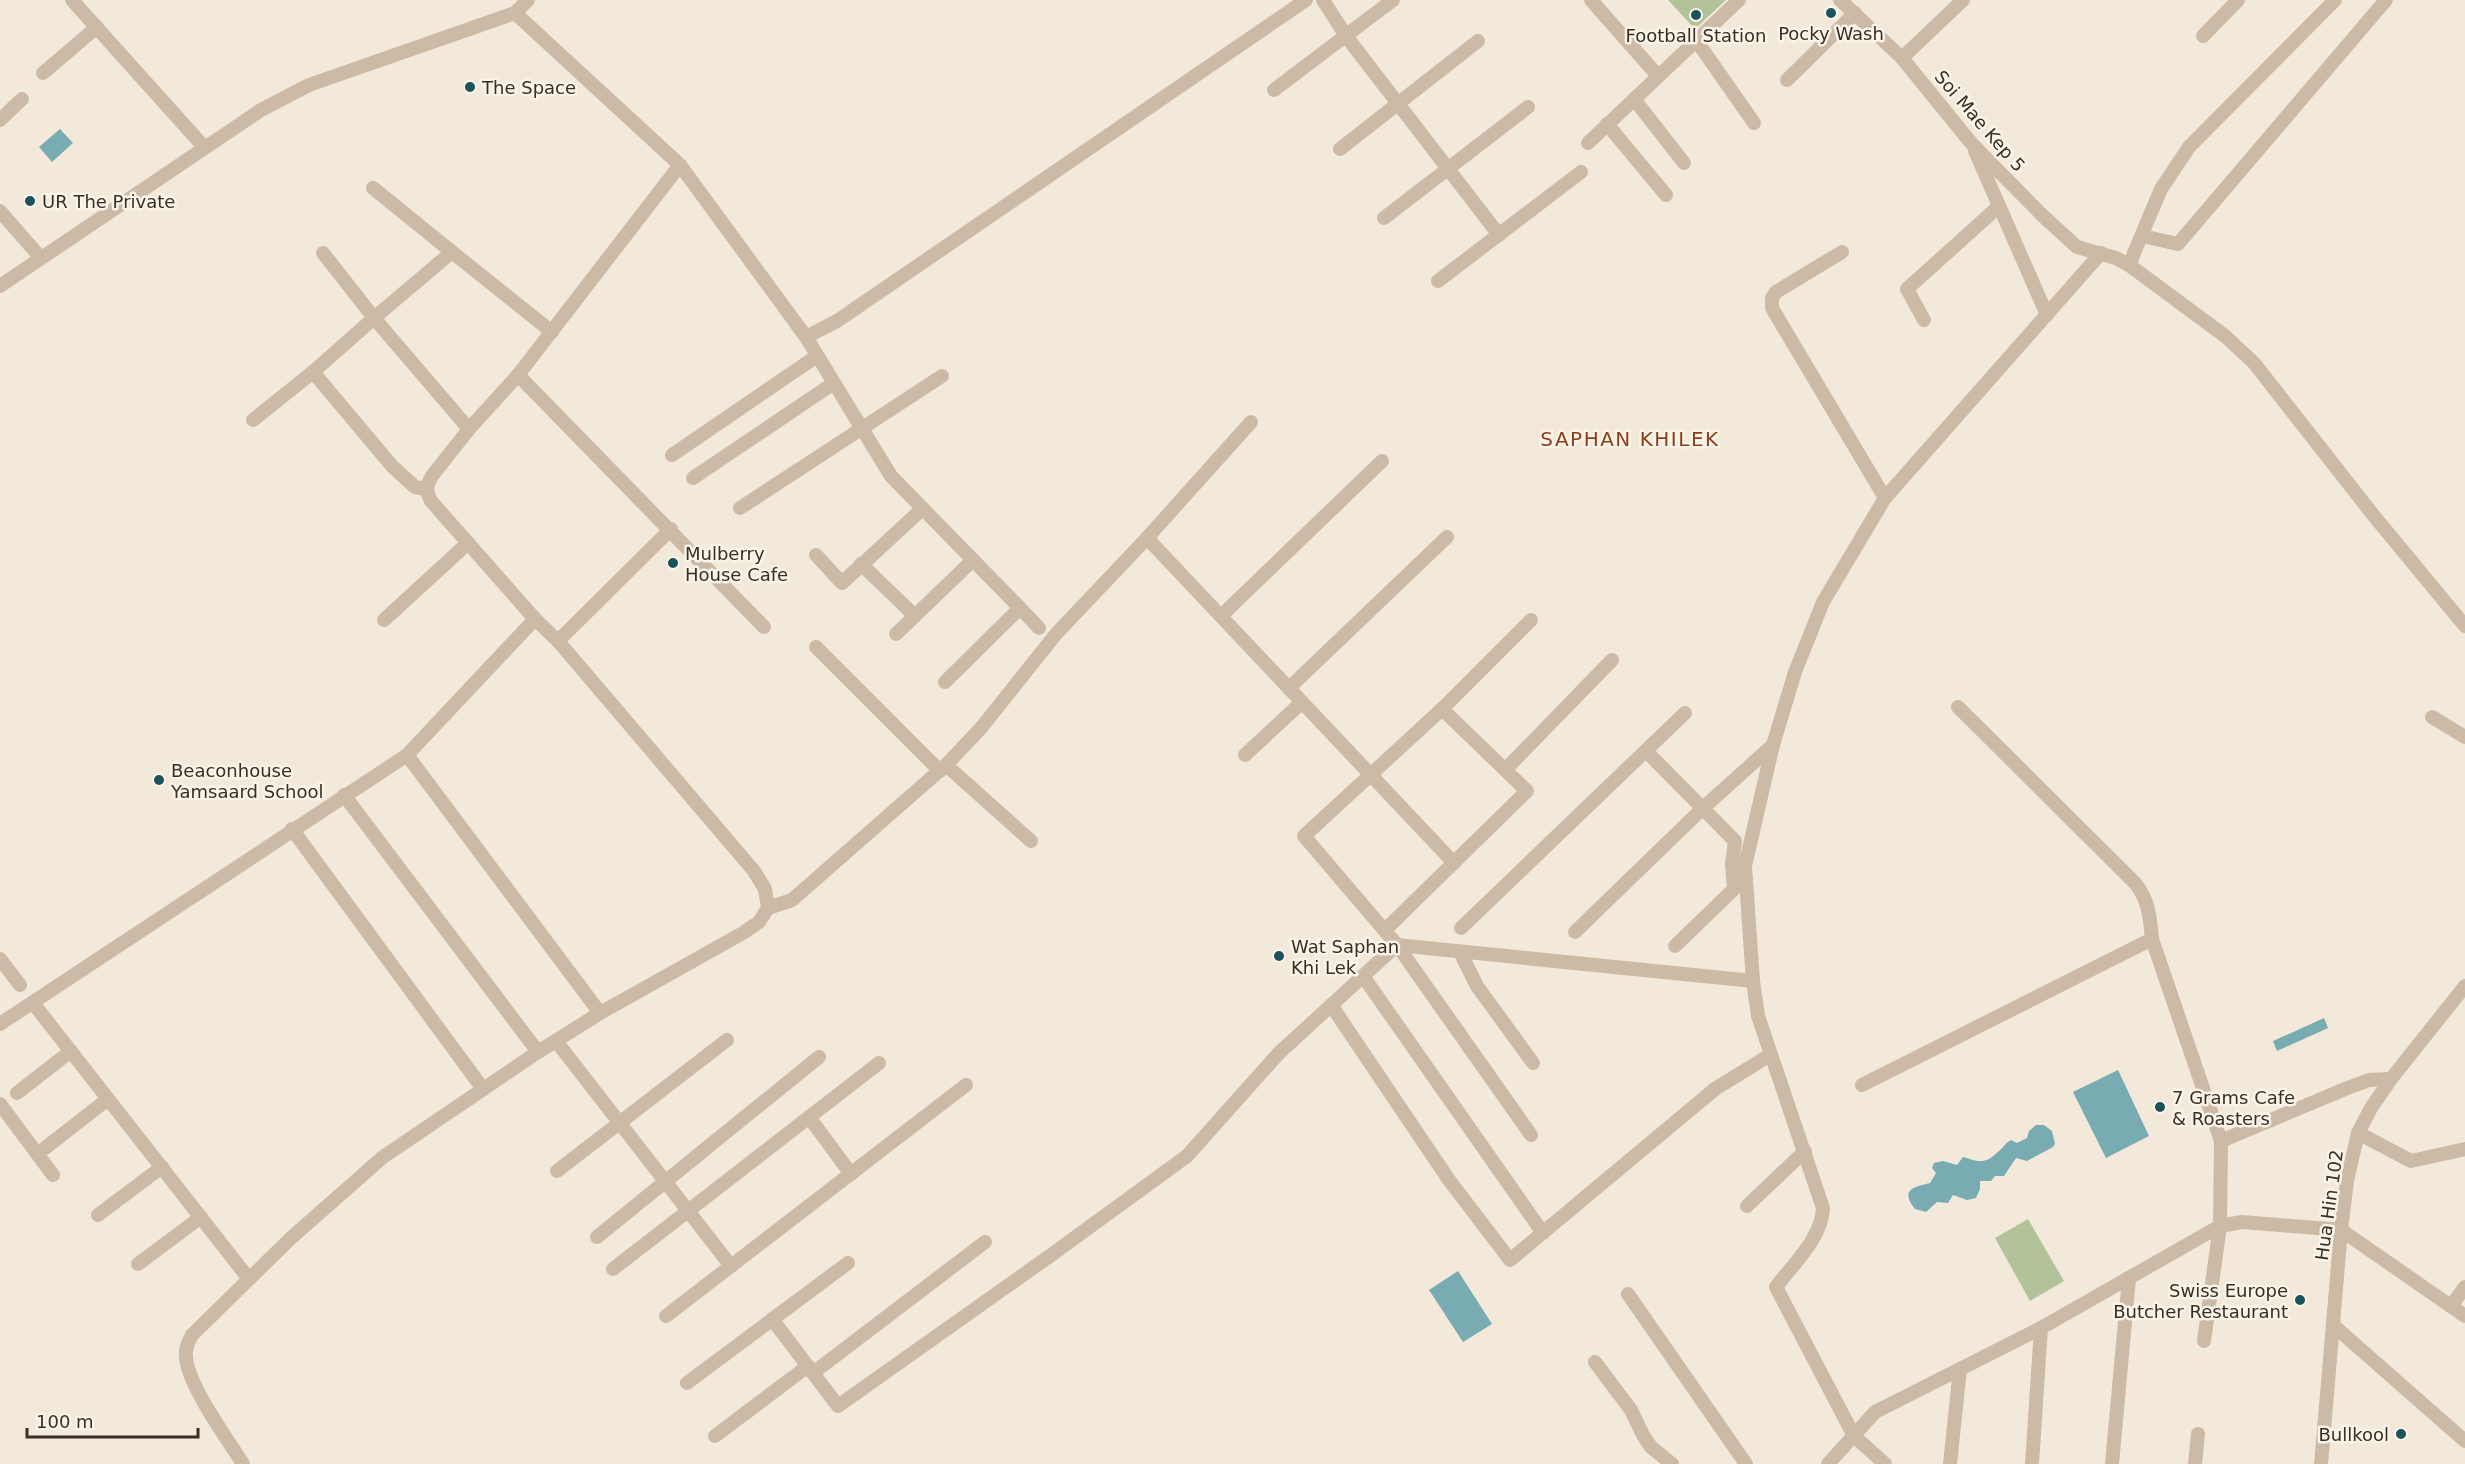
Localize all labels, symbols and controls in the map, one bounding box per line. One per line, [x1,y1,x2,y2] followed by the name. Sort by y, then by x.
[1824,6,1838,20] marker: Pocky Wash
[1689,8,1703,22] marker: Football Station
[1778,23,1884,44] place label: Pocky Wash
[1626,25,1766,46] place label: Football Station
[1930,66,2030,176] street label: Soi Mae Kep 5
[481,77,576,98] place label: The Space
[463,80,477,94] marker: The Space
[42,191,175,212] place label: UR The Private
[23,194,37,208] marker: UR The Private
[1540,427,1720,451] district label: SAPHAN KHILEK
[685,543,788,585] place label: Mulberry House Cafe
[666,556,680,570] marker: Mulberry House Cafe
[170,760,324,802] place label: Beaconhouse Yamsaard School
[152,773,166,787] marker: Beaconhouse Yamsaard School
[1291,936,1399,978] place label: Wat Saphan Khi Lek
[1272,949,1286,963] marker: Wat Saphan Khi Lek
[2172,1087,2295,1129] place label: 7 Grams Cafe & Roasters
[2153,1100,2167,1114] marker: 7 Grams Cafe & Roasters
[2311,1148,2347,1262] street label: Hua Hin 102
[2113,1280,2288,1322] place label: Swiss Europe Butcher Restaurant
[2293,1293,2307,1307] marker: Swiss Europe Butcher Restaurant
[27,1401,198,1439] scale bar
[36,1411,94,1432] text: 100 m
[2318,1424,2389,1445] place label: Bullkool
[2394,1427,2408,1441] marker: Bullkool

